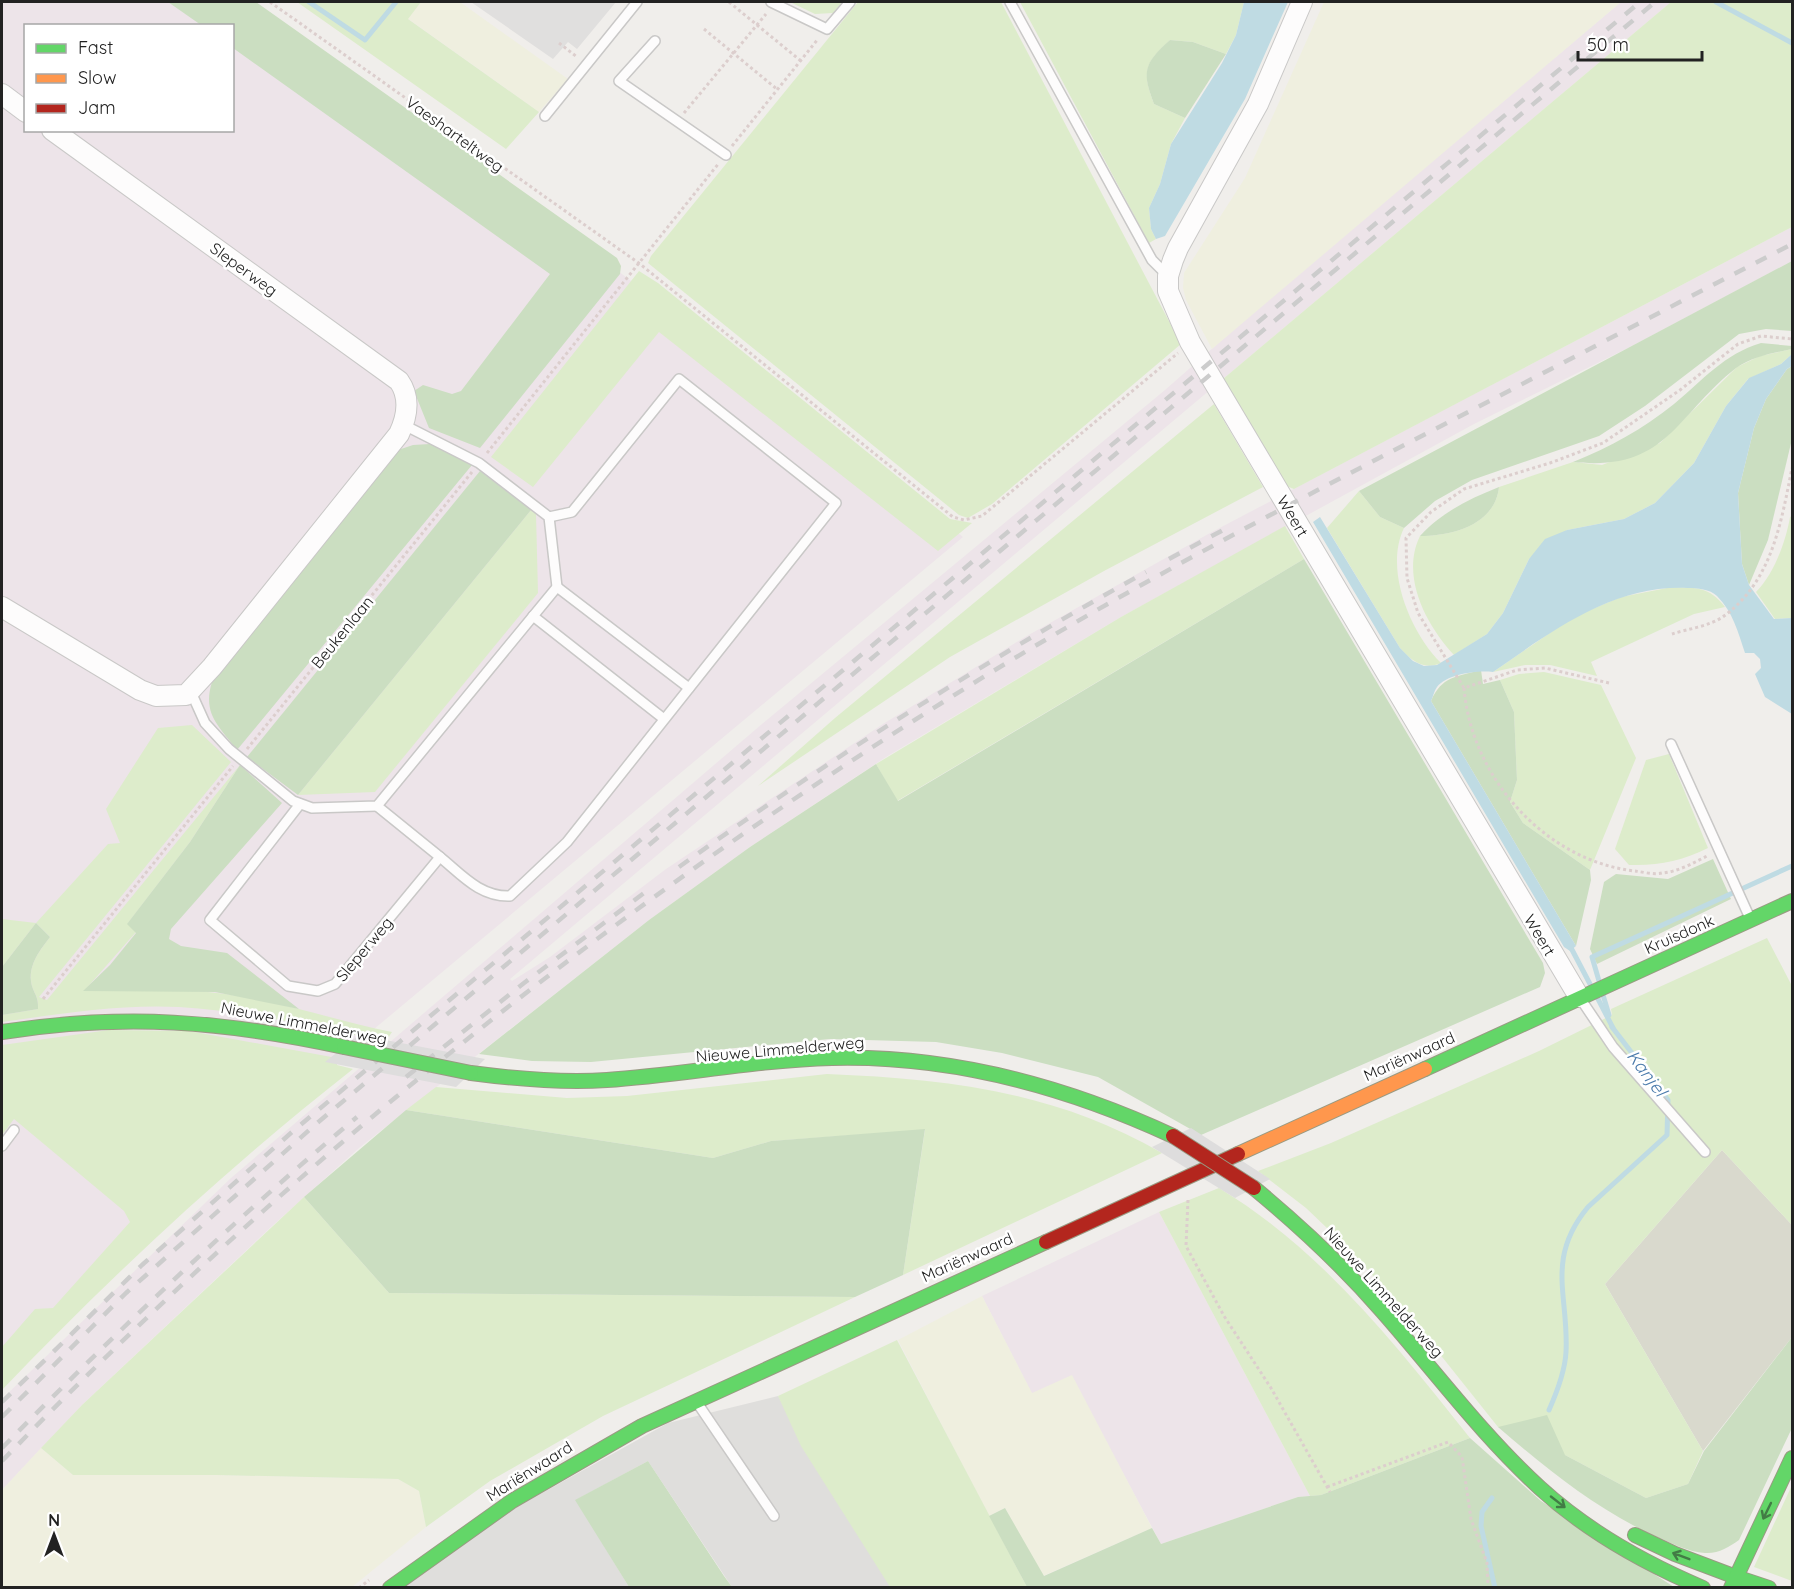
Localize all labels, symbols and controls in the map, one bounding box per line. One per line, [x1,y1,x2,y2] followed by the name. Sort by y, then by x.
[24,24,234,132] legend
[1578,24,1702,62] scale bar
[1587,33,1629,56] text: 50 m
[78,36,113,59] text: Fast
[78,66,116,89] text: Slow
[402,92,508,176] street label: Vaesharteltweg
[78,96,116,119] text: Jam
[206,238,282,300] street label: Sleperweg
[1273,492,1313,540] street label: Weert
[307,592,377,672] street label: Beukenlaan
[1641,910,1717,958] street label: Kruisdonk
[1520,911,1560,959] street label: Weert
[331,913,397,985] street label: Sleperweg
[219,997,389,1049] street label: Nieuwe Limmelderweg
[1360,1027,1458,1085] street label: Mariënwaard
[695,1032,865,1066] street label: Nieuwe Limmelderweg
[1622,1045,1673,1102] water label: Kanjel
[1320,1223,1448,1361] street label: Nieuwe Limmelderweg
[918,1228,1016,1286] street label: Mariënwaard
[482,1437,576,1505] street label: Mariënwaard
[1550,1496,1566,1509] one-way arrow
[1761,1501,1773,1519] one-way arrow
[24,1505,84,1565] north arrow
[48,1510,60,1530] text: N
[1672,1550,1691,1561] one-way arrow

